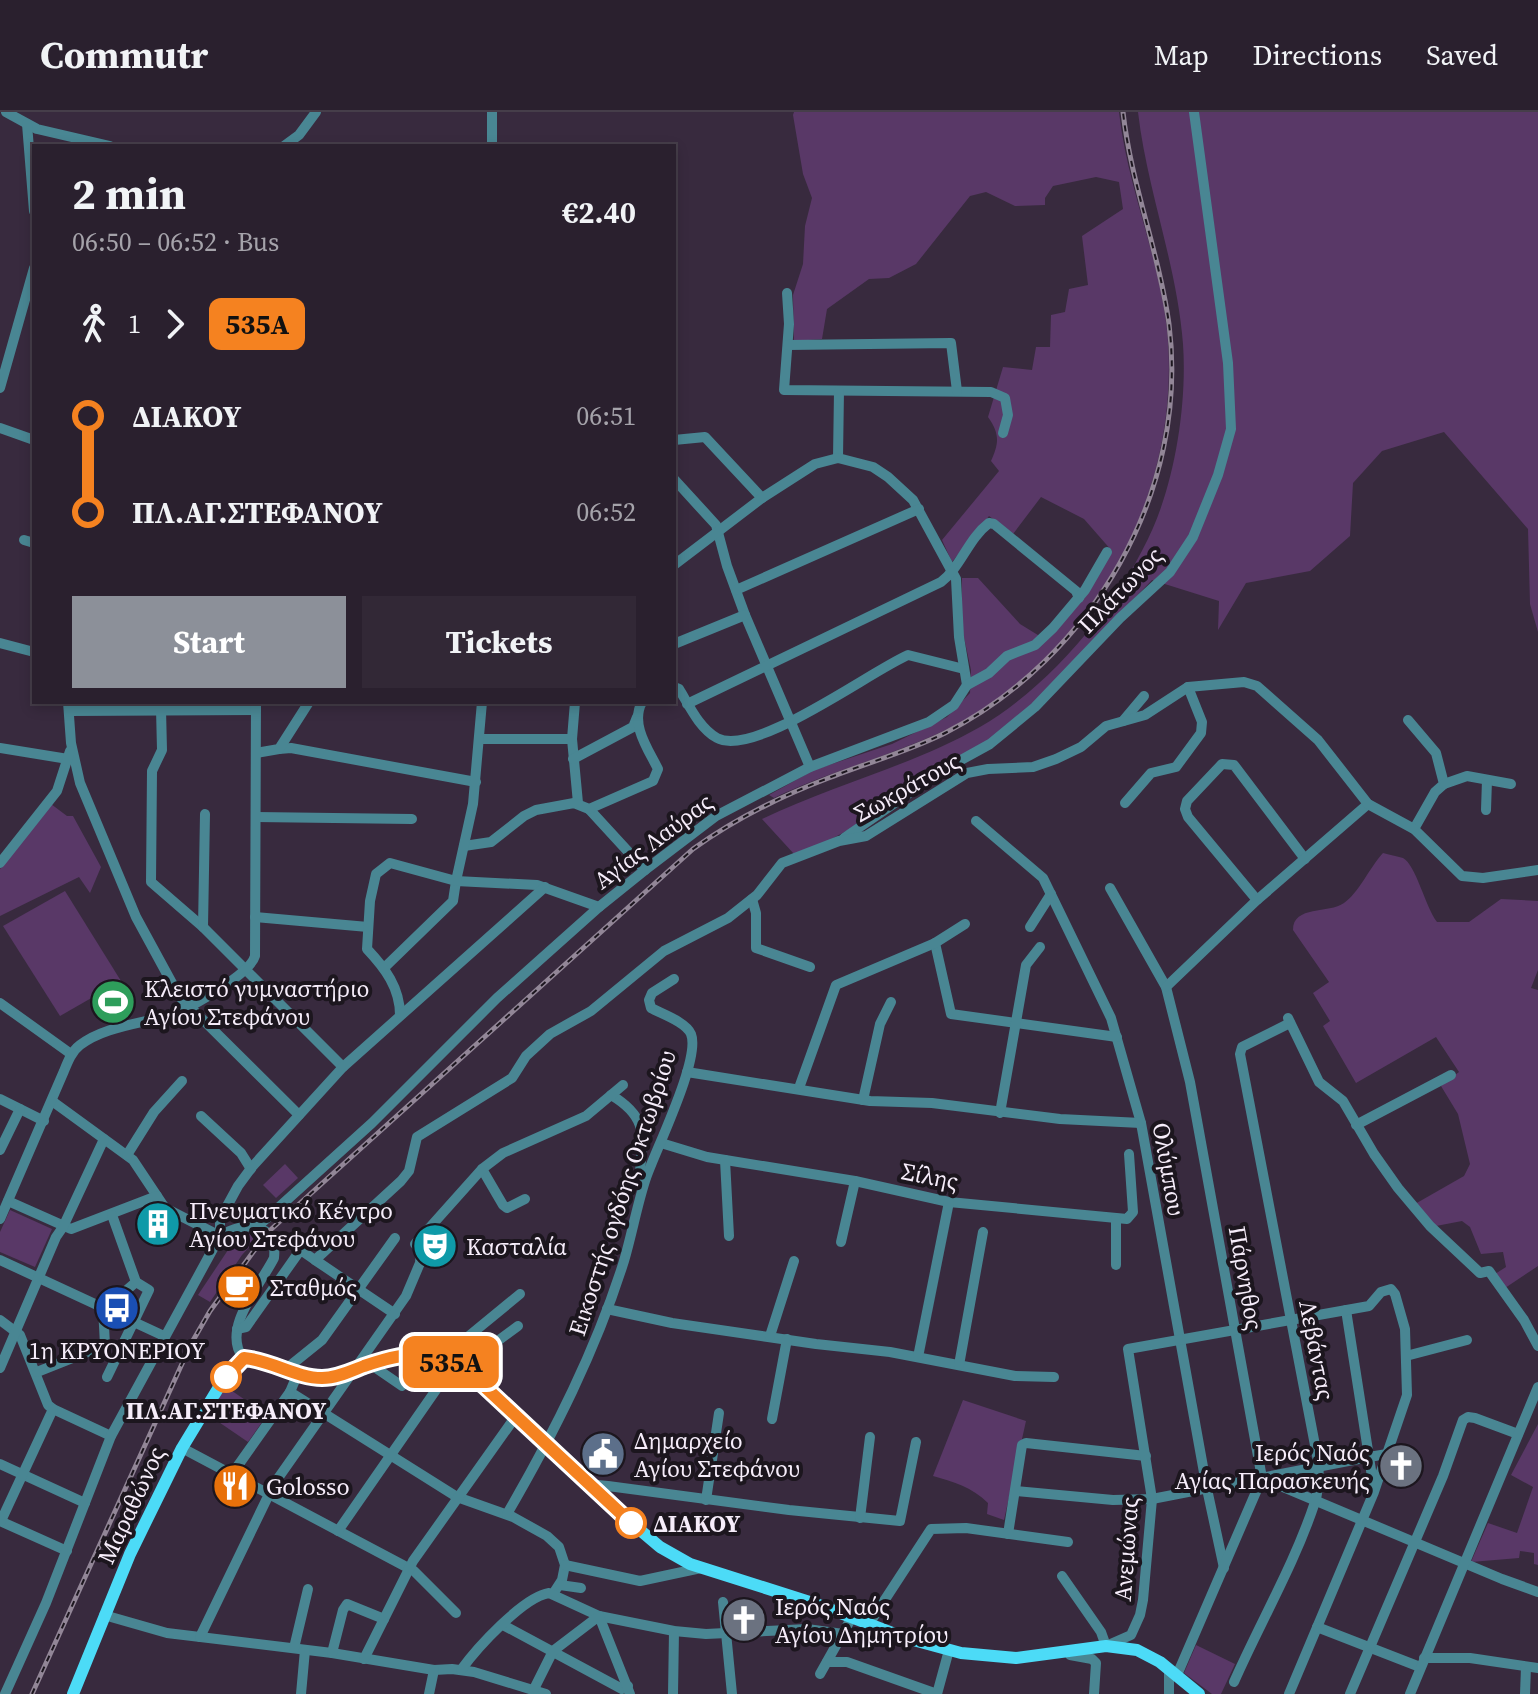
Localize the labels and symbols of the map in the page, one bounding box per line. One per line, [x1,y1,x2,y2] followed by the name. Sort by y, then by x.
[1070,539,1170,641] street label: Πλάτωνος
[848,744,966,830] street label: Σωκράτους
[587,785,719,897] street label: Αγίας Λαύρας
[144,972,369,1033] place label: Κλειστό γυμναστήριο Αγίου Στεφάνου
[89,978,137,1026] sports icon: Κλειστό γυμναστήριο Αγίου Στεφάνου
[560,1046,684,1340] street label: Εικοστής ογδόης Οκτωβρίου
[1145,1120,1193,1218] street label: Ολύμπου
[899,1154,961,1198] street label: Σίλης
[189,1194,393,1255] place label: Πνευματικό Κέντρο Αγίου Στεφάνου
[134,1200,182,1248] building icon: Πνευματικό Κέντρο Αγίου Στεφάνου
[411,1222,459,1270] theatre icon: Κασταλία
[1221,1223,1271,1333] street label: Πάρνηθος
[466,1230,567,1263] place label: Κασταλία
[215,1263,263,1311] cafe icon: Σταθμός
[270,1271,357,1304] place label: Σταθμός
[93,1284,141,1332] bus stop icon: 1η ΚΡΥΟΝΕΡΙΟΥ
[1291,1297,1343,1403] street label: Λεβάντας
[29,1334,205,1367] place label: 1η ΚΡΥΟΝΕΡΙΟΥ
[395,1336,507,1388] line badge: 535A
[211,1362,241,1392] marker: ΠΛ.ΑΓ.ΣΤΕΦΑΝΟΥ
[126,1394,326,1427] place label: ΠΛ.ΑΓ.ΣΤΕΦΑΝΟΥ
[634,1424,800,1485] place label: Δημαρχείο Αγίου Στεφάνου
[579,1430,627,1478] public building icon: Δημαρχείο Αγίου Στεφάνου
[1175,1436,1370,1497] place label: Ιερός Ναός Αγίας Παρασκευής
[89,1441,173,1569] street label: Μαραθώνος
[1377,1442,1425,1490] church icon: Ιερός Ναός Αγίας Παρασκευής
[211,1462,259,1510] restaurant icon: Golosso
[266,1470,350,1503] place label: Golosso
[1106,1496,1146,1602] street label: Ανεμώνας
[653,1507,740,1540] place label: ΔΙΑΚΟΥ
[616,1508,646,1538] marker: ΔΙΑΚΟΥ
[775,1590,948,1651] place label: Ιερός Ναός Αγίου Δημητρίου
[720,1596,768,1644] church icon: Ιερός Ναός Αγίου Δημητρίου

